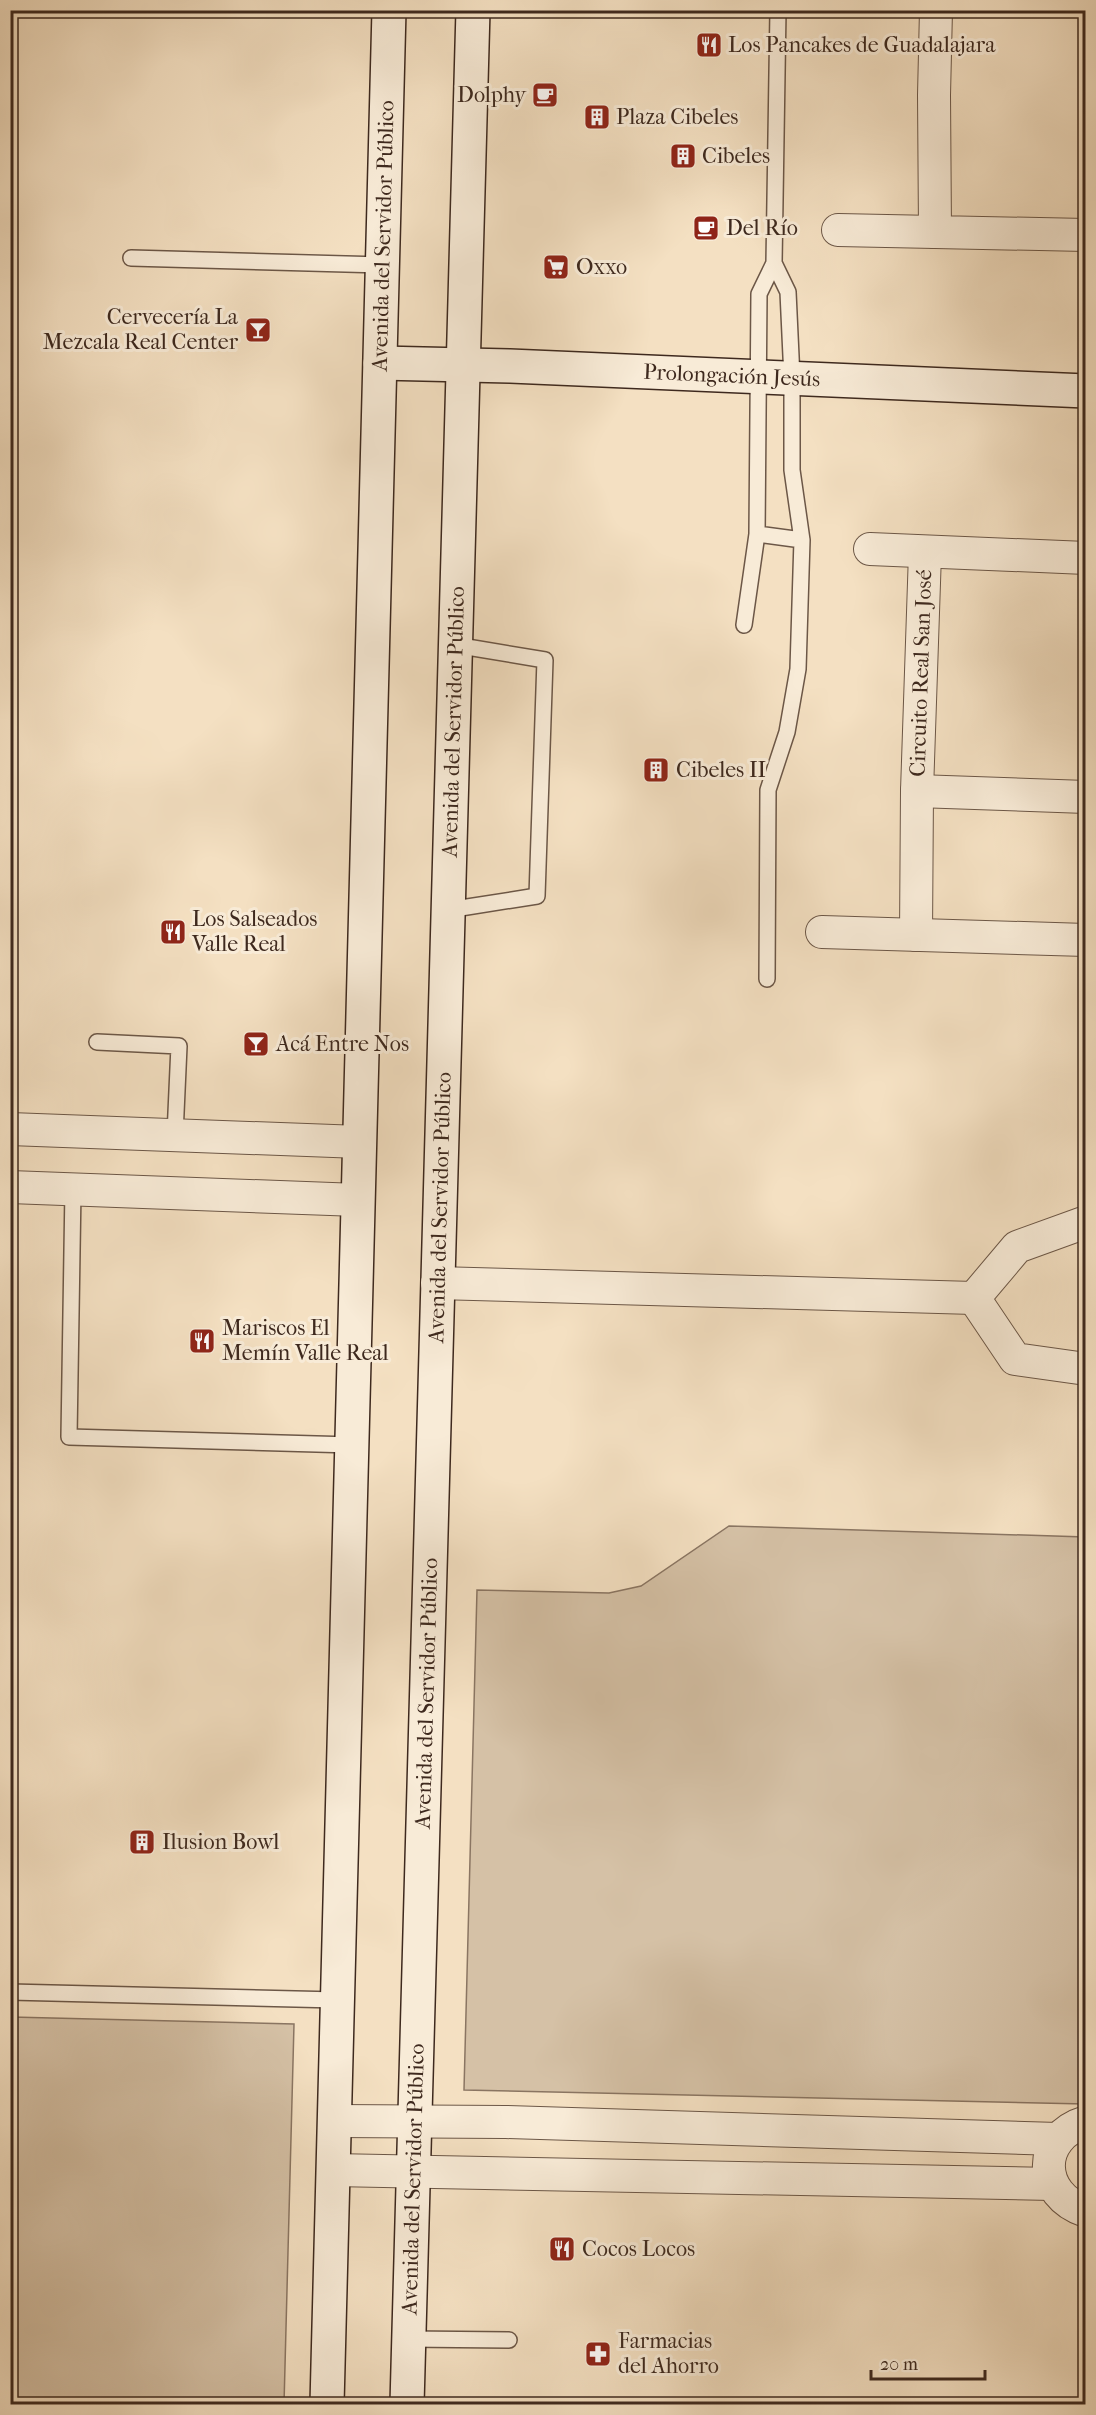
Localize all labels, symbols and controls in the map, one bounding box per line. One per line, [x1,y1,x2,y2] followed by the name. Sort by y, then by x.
[694,30,724,60] restaurant icon: Los Pancakes de Guadalajara
[728,32,996,58] place label: Los Pancakes de Guadalajara
[530,80,560,110] cafe icon: Dolphy
[457,82,527,108] place label: Dolphy
[367,100,400,373] street label: Avenida del Servidor Público
[582,102,612,132] building icon: Plaza Cibeles
[616,104,738,130] place label: Plaza Cibeles
[668,141,698,171] building icon: Cibeles
[702,143,770,169] place label: Cibeles
[691,213,721,243] cafe icon: Del Río
[726,215,798,241] place label: Del Río
[541,252,571,282] supermarket icon: Oxxo
[576,254,627,280] place label: Oxxo
[43,304,239,355] place label: Cervecería La Mezcala Real Center
[243,315,273,345] bar icon: Cervecería La Mezcala Real Center
[643,359,821,392] street label: Prolongación Jesús
[904,569,937,777] street label: Circuito Real San José
[437,586,470,859] street label: Avenida del Servidor Público
[641,755,671,785] building icon: Cibeles II
[676,757,767,783] place label: Cibeles II
[191,906,317,957] place label: Los Salseados Valle Real
[158,917,188,947] restaurant icon: Los Salseados Valle Real
[241,1029,271,1059] bar icon: Acá Entre Nos
[275,1031,409,1057] place label: Acá Entre Nos
[423,1071,457,1344] street label: Avenida del Servidor Público
[222,1315,389,1366] place label: Mariscos El Memín Valle Real
[187,1326,217,1356] restaurant icon: Mariscos El Memín Valle Real
[410,1557,443,1830] street label: Avenida del Servidor Público
[127,1827,157,1857] building icon: Ilusion Bowl
[162,1829,279,1855] place label: Ilusion Bowl
[396,2043,430,2316] street label: Avenida del Servidor Público
[547,2234,577,2264] restaurant icon: Cocos Locos
[582,2236,695,2262] place label: Cocos Locos
[618,2328,719,2379] place label: Farmacias del Ahorro
[583,2339,613,2369] pharmacy icon: Farmacias del Ahorro
[871,2343,985,2381] scale bar
[880,2354,918,2375] text: 20 m

